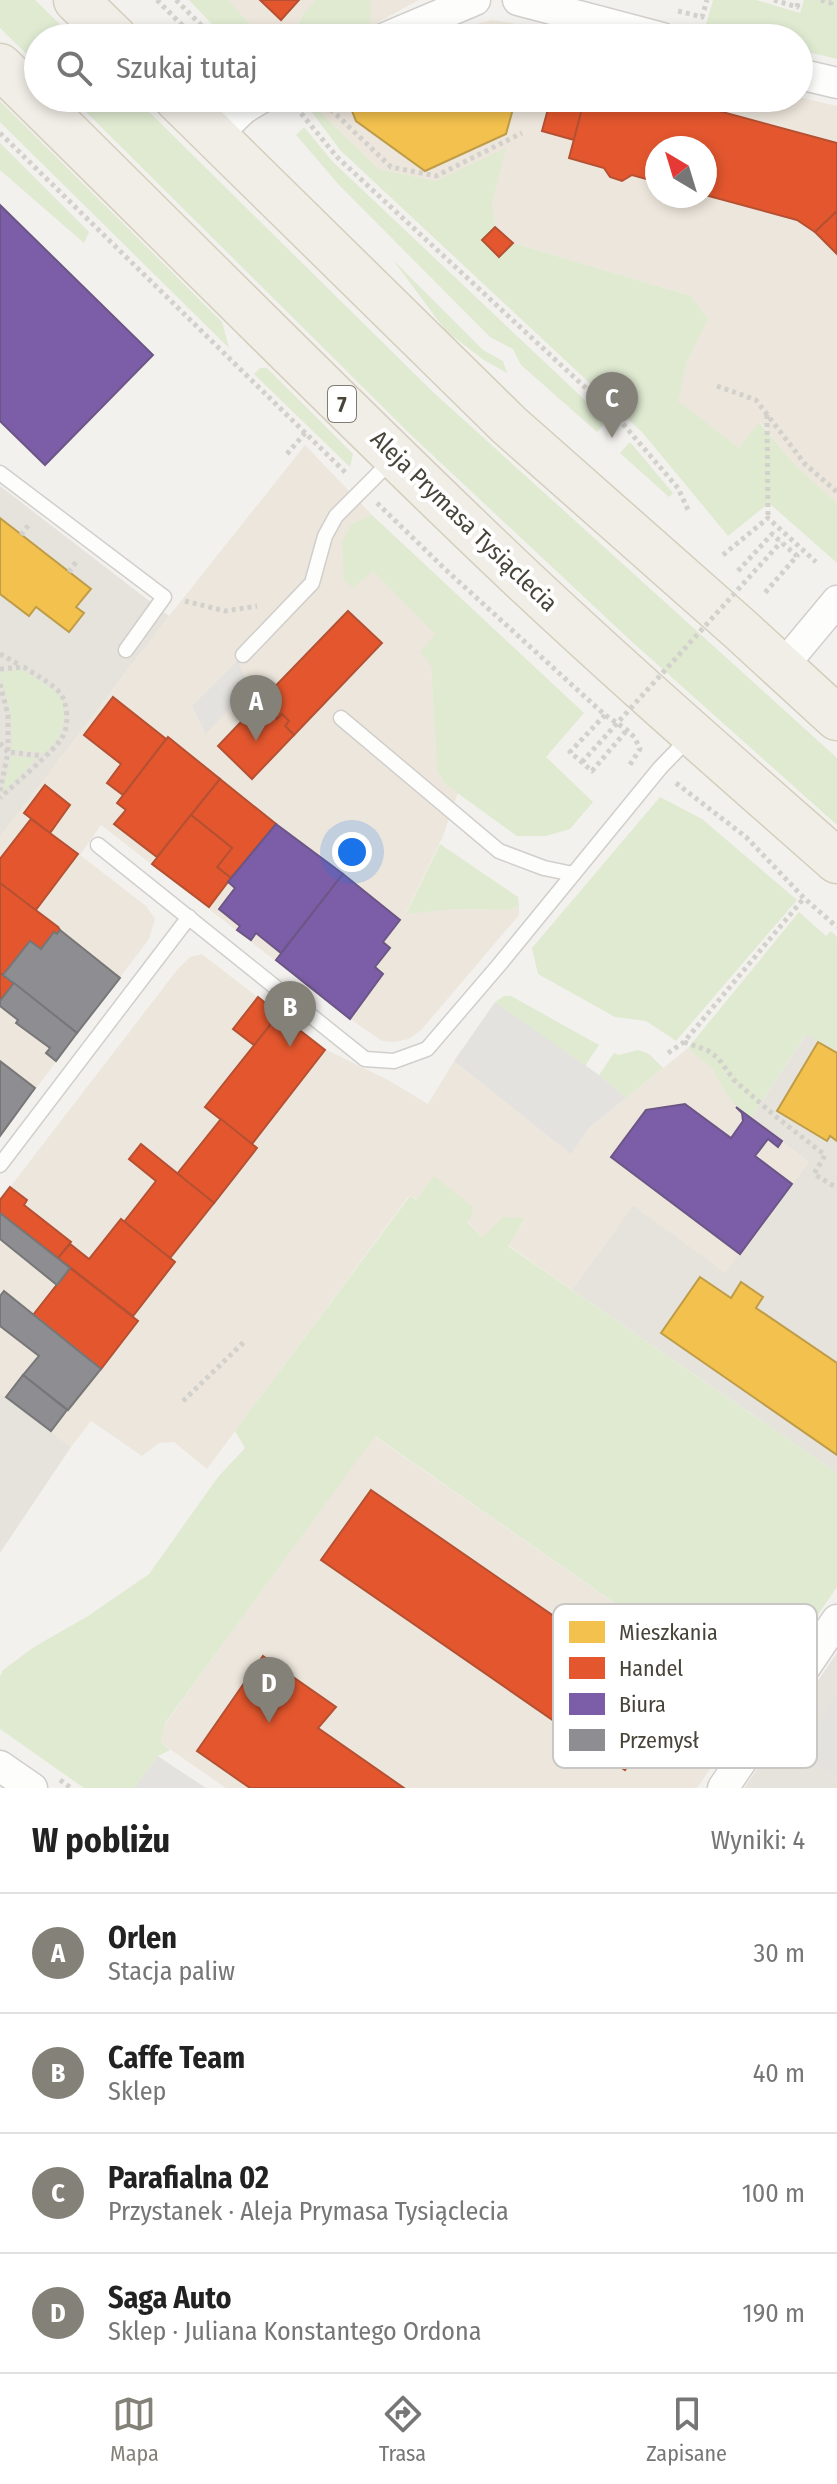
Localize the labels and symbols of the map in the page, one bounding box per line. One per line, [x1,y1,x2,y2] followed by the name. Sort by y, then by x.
[645,136,717,208] north arrow
[586,372,638,438] pin: C
[328,386,356,422] road number: 7
[365,425,563,617] street label: Aleja Prymasa Tysiąclecia
[230,675,282,741] pin: A
[332,832,372,872] your location
[264,981,316,1047] pin: B
[553,1604,817,1768] legend
[619,1619,718,1646] text: Mieszkania
[619,1655,683,1682] text: Handel
[243,1657,295,1723] pin: D
[619,1691,666,1718] text: Biura
[619,1727,700,1754] text: Przemysł

